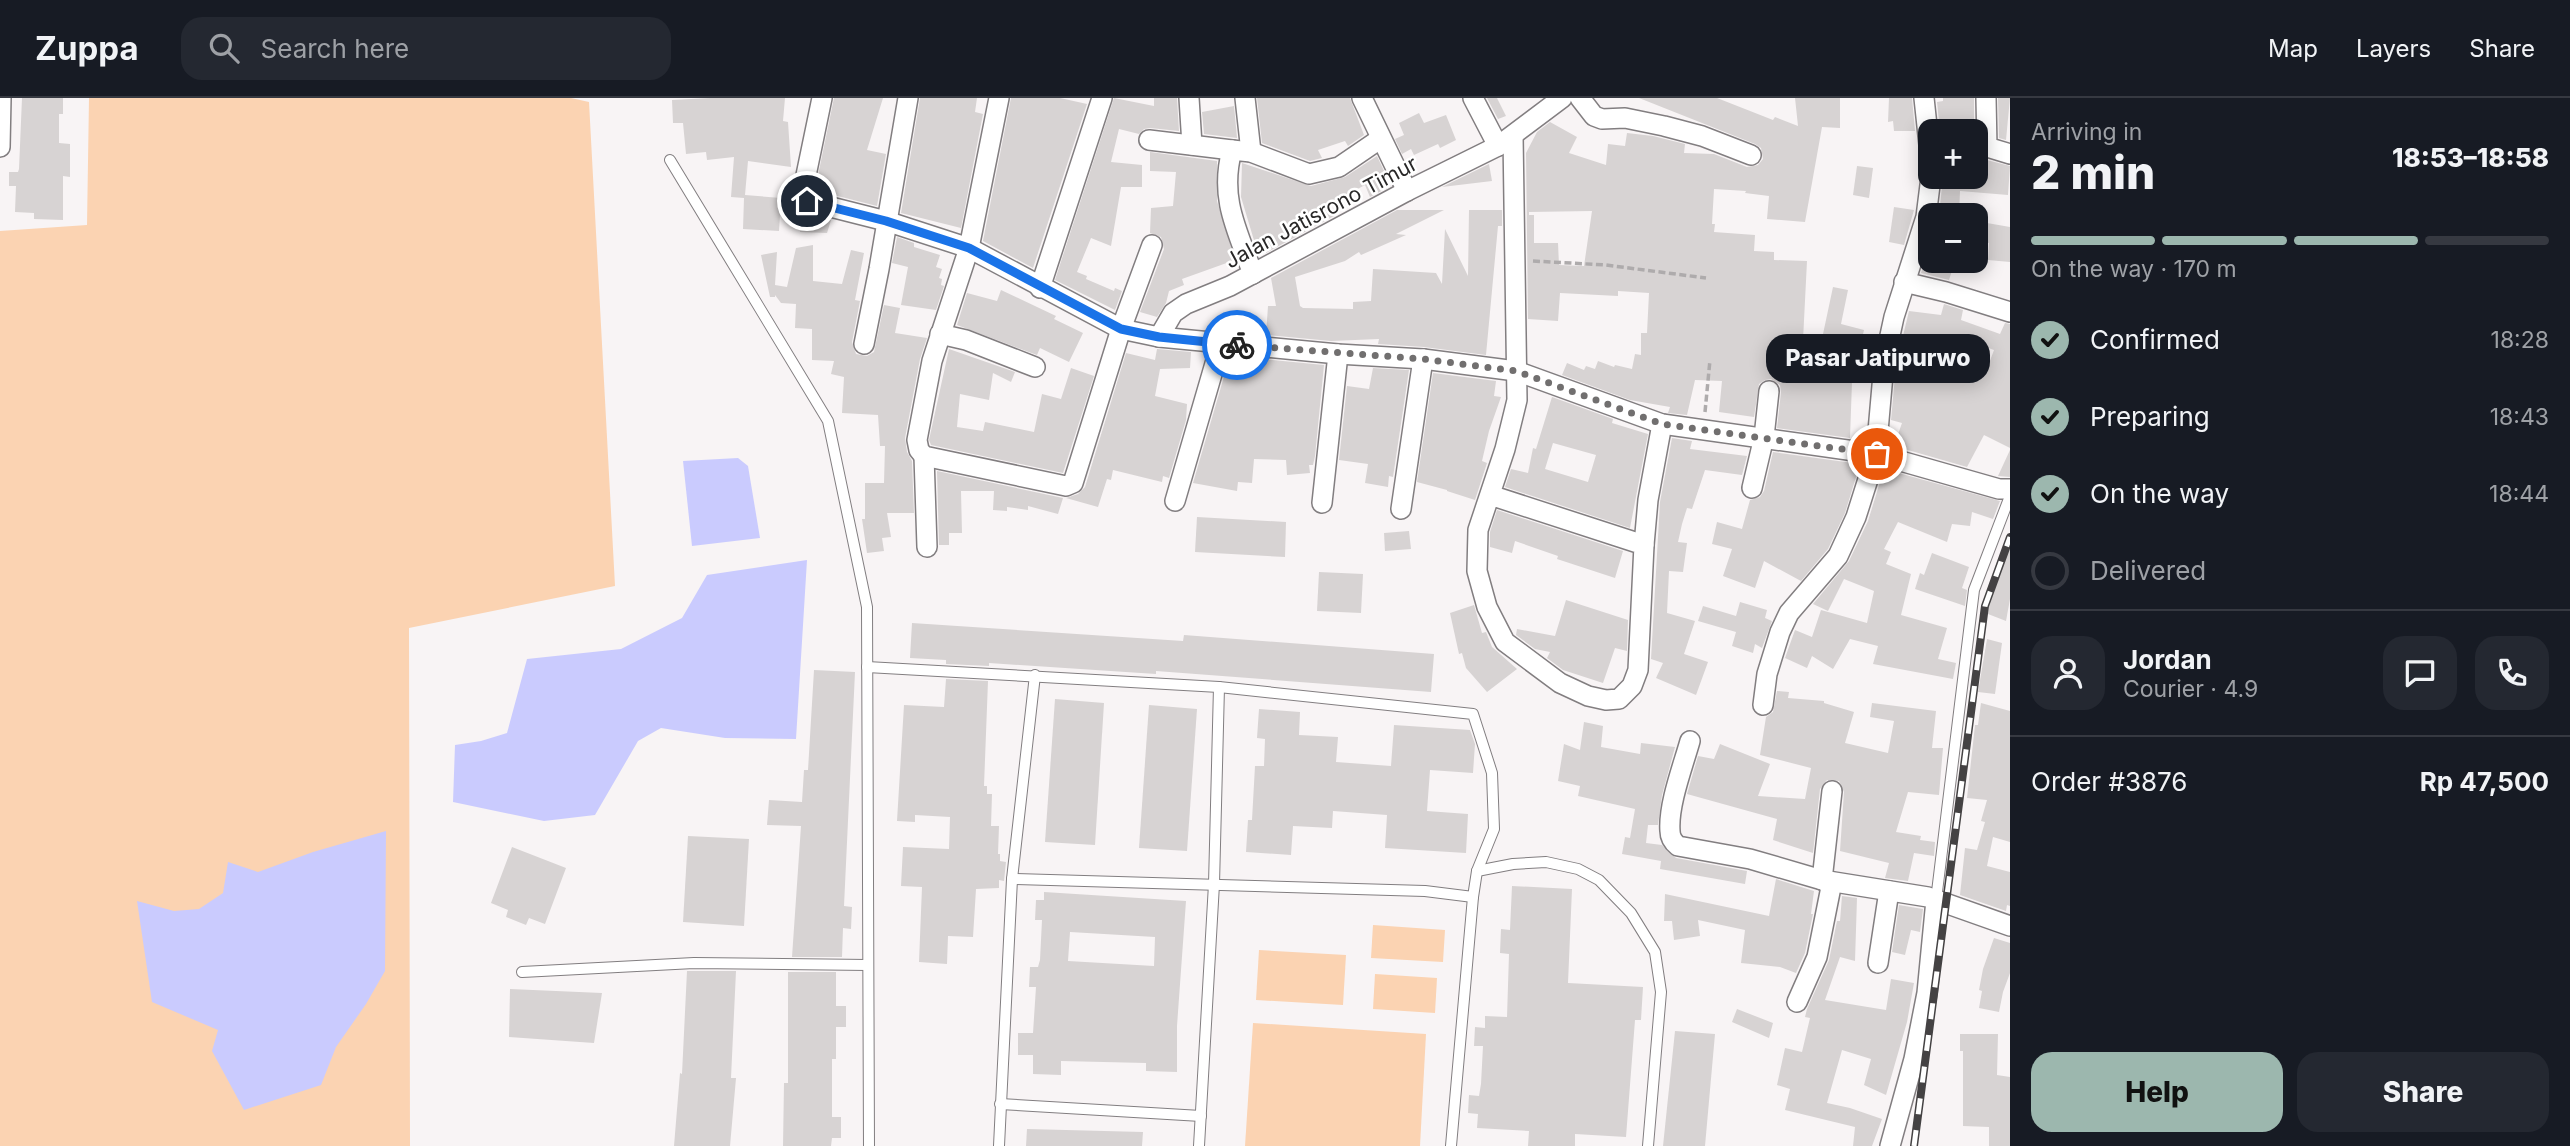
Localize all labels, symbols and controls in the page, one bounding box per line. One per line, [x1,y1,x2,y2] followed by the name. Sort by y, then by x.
[181,17,671,80] search box
[35,28,139,68] text: Zuppa
[205,29,243,67] icon: search
[261,33,409,64] text: Search here
[2268,34,2318,63] text: Map
[2356,34,2431,63] text: Layers
[2469,34,2535,63] text: Share
[2031,118,2142,146] text: Arriving in
[1918,119,1988,273] map controls
[1918,119,1988,189] button: +
[2392,142,2549,173] text: 18:53–18:58
[2031,144,2155,200] text: 2 min
[1221,151,1422,273] street label: Jalan Jatisrono Timur
[777,171,837,231] pin
[788,182,826,220] icon: home
[1918,203,1988,273] button: −
[2031,255,2237,283] text: On the way · 170 m
[1202,310,1272,380] courier
[2031,321,2069,359] icon: check
[2090,324,2220,355] text: Confirmed
[1218,326,1256,364] icon: bike
[2491,326,2549,354] text: 18:28
[1765,335,1989,384] callout: Pasar Jatipurwo
[1786,344,1970,372] text: Pasar Jatipurwo
[2031,398,2069,436] icon: check
[2090,401,2210,432] text: Preparing
[2490,403,2549,431] text: 18:43
[1847,424,1907,484] pin
[1858,435,1896,473] icon: bag
[2031,475,2069,513] icon: check
[2090,478,2229,509] text: On the way
[2489,480,2549,508] text: 18:44
[2090,555,2206,586] text: Delivered
[2031,636,2105,710] button: person
[2383,636,2457,710] button: chat
[2475,636,2549,710] button: phone
[2123,644,2212,675] text: Jordan
[2123,675,2258,703] text: Courier · 4.9
[2031,766,2187,797] text: Order #3876
[2420,766,2549,797] text: Rp 47,500
[2031,1052,2283,1132] button: Help
[2297,1052,2549,1132] button: Share

